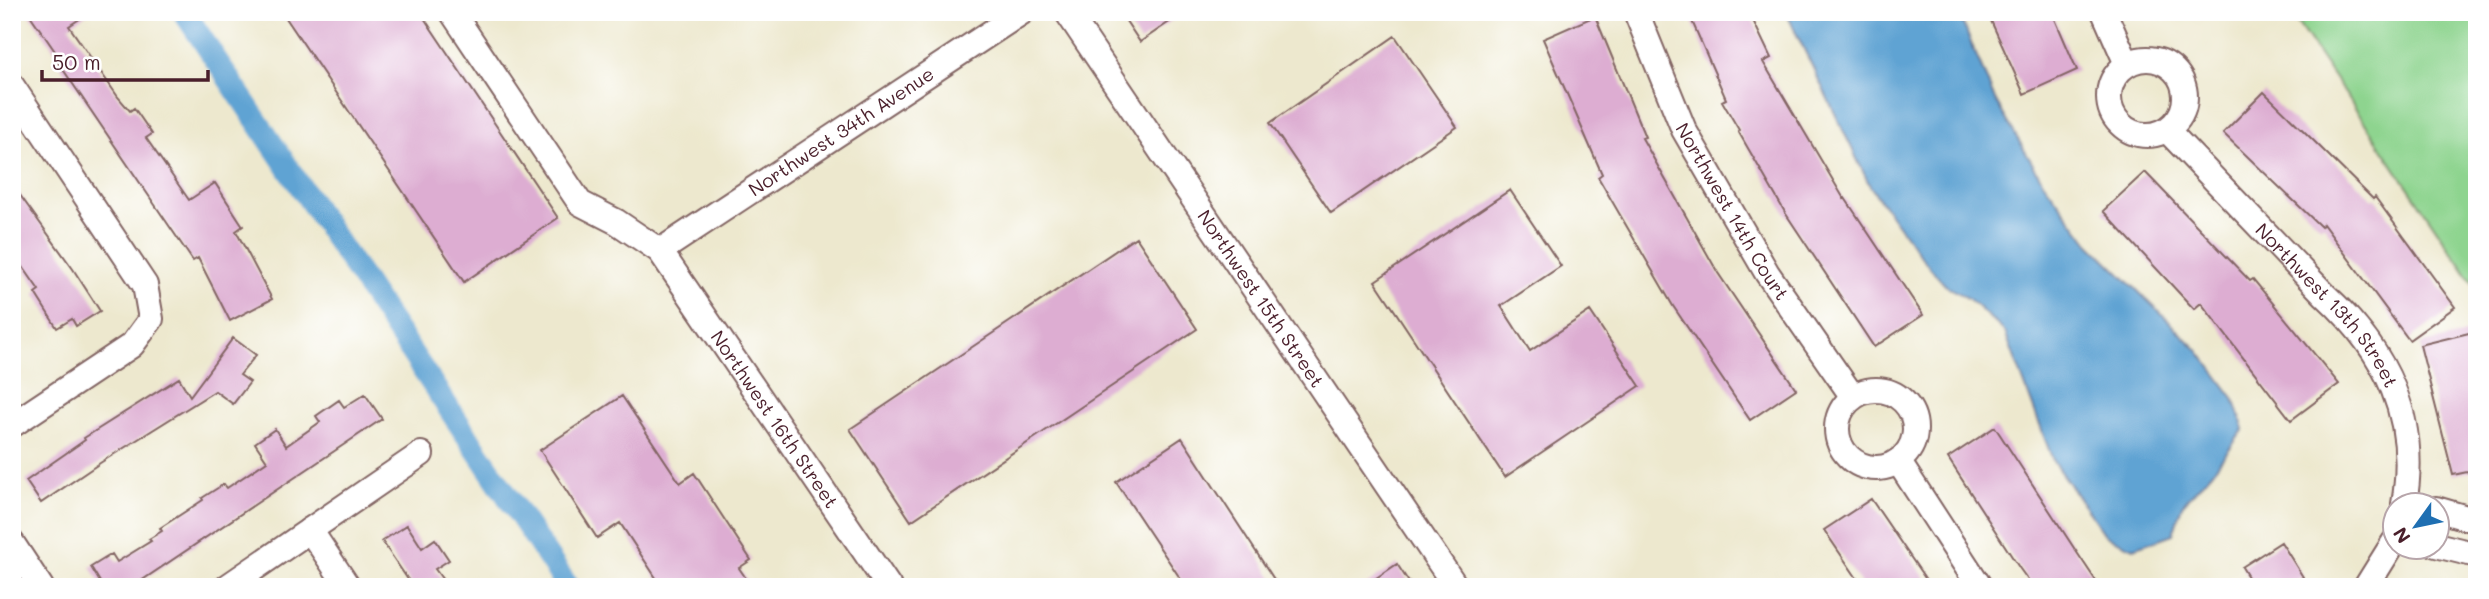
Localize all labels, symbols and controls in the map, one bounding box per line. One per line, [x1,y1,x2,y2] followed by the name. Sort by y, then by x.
[42,38,208,82] scale bar
[52,48,101,75] text: 50 m
[743,61,938,201] street label: Northwest 34th Avenue
[1670,118,1795,305] street label: Northwest 14th Court
[1192,205,1330,392] street label: Northwest 15th Street
[2250,217,2404,391] street label: Northwest 13th Street
[706,325,845,513] street label: Northwest 16th Street
[2380,490,2450,560] north arrow
[2387,523,2416,548] text: N

